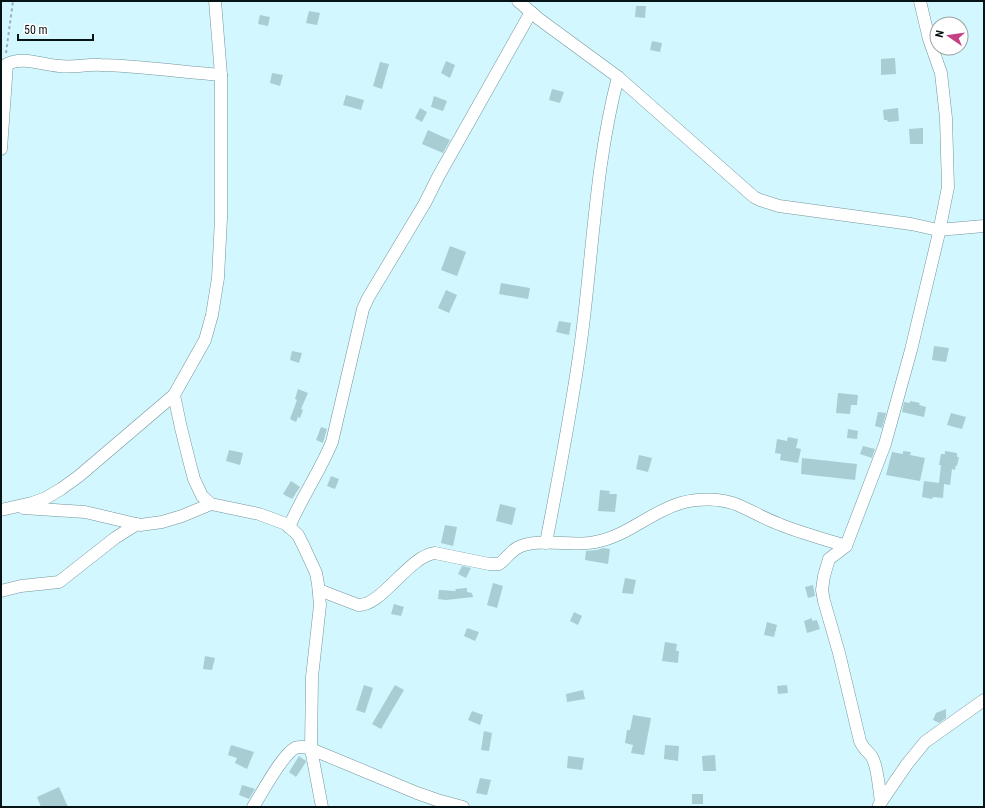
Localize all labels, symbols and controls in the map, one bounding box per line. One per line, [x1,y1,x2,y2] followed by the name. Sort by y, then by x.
[18,16,93,42] scale bar
[929,16,969,56] north arrow
[24,23,48,37] text: 50 m
[933,29,947,39] text: N

